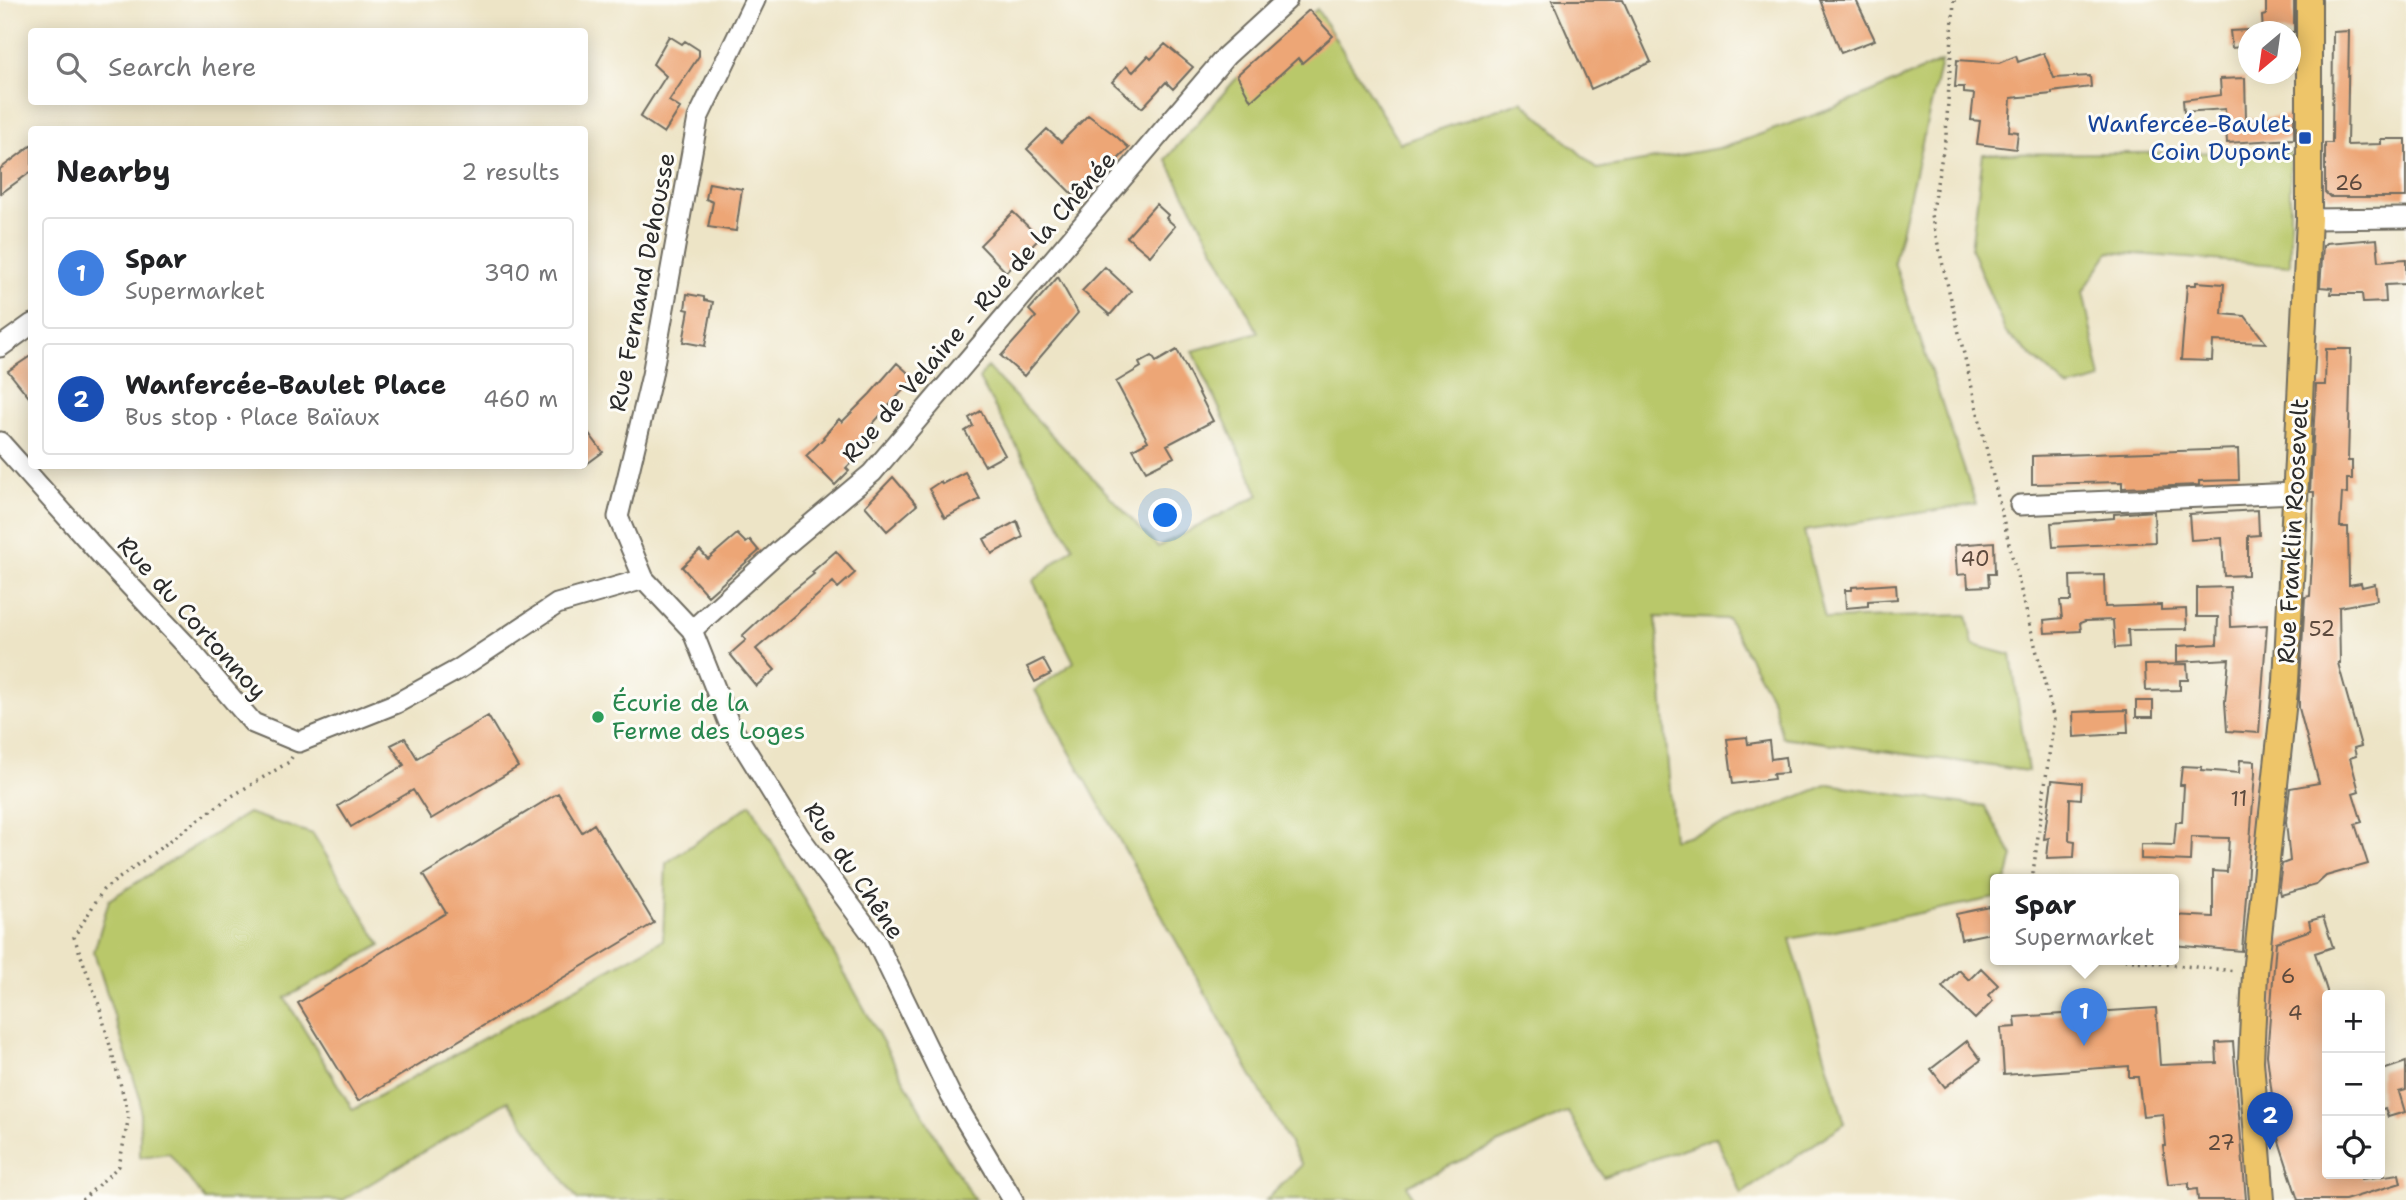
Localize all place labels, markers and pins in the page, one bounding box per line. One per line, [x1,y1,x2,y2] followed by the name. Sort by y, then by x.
[2087,108,2291,168] place label: Wanfercée-Baulet Coin Dupont
[2297,130,2313,146] marker: Wanfercée-Baulet Coin Dupont
[612,687,805,747] place label: Écurie de la Ferme des Loges
[590,709,606,725] marker: Écurie de la Ferme des Loges
[2061,988,2107,1046] pin: 1
[2247,1092,2293,1150] pin: 2

